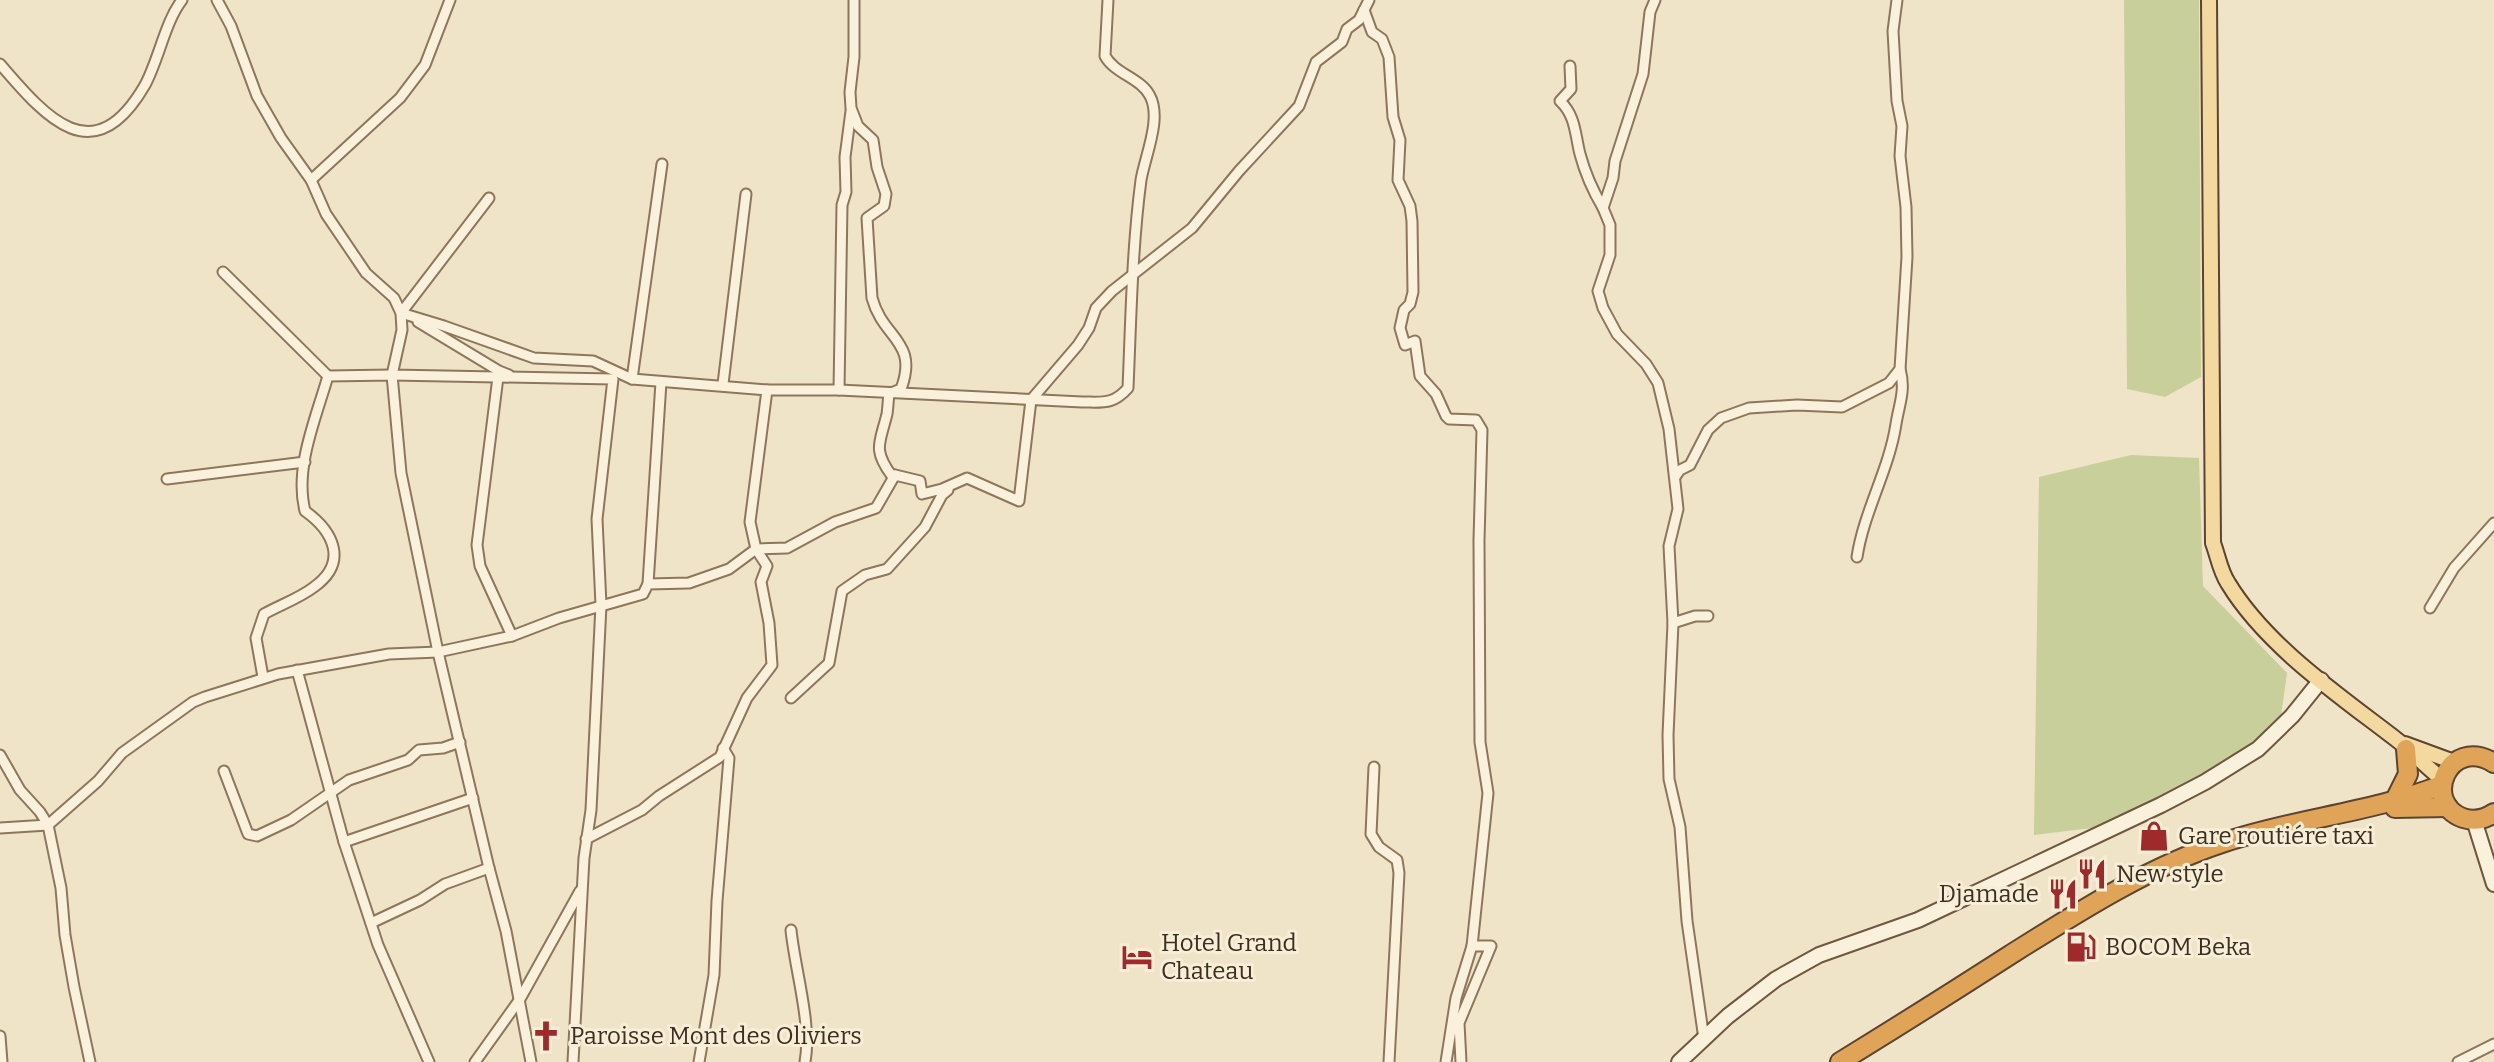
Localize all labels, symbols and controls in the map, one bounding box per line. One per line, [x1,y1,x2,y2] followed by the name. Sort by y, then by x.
[2137,819,2171,853] shop icon: Gare routiére taxi
[2178,822,2374,850] place label: Gare routiére taxi
[2075,857,2109,891] restaurant icon: New style
[2116,860,2224,888] place label: New style
[2046,877,2080,911] restaurant icon: Djamade
[1939,880,2039,908] place label: Djamade
[1161,929,1297,985] place label: Hotel Grand Chateau
[2064,930,2098,964] fuel station icon: BOCOM Beka
[2105,933,2251,961] place label: BOCOM Beka
[1120,940,1154,974] hotel icon: Hotel Grand Chateau
[529,1019,563,1053] church icon: Paroisse Mont des Oliviers
[570,1022,862,1050] place label: Paroisse Mont des Oliviers

